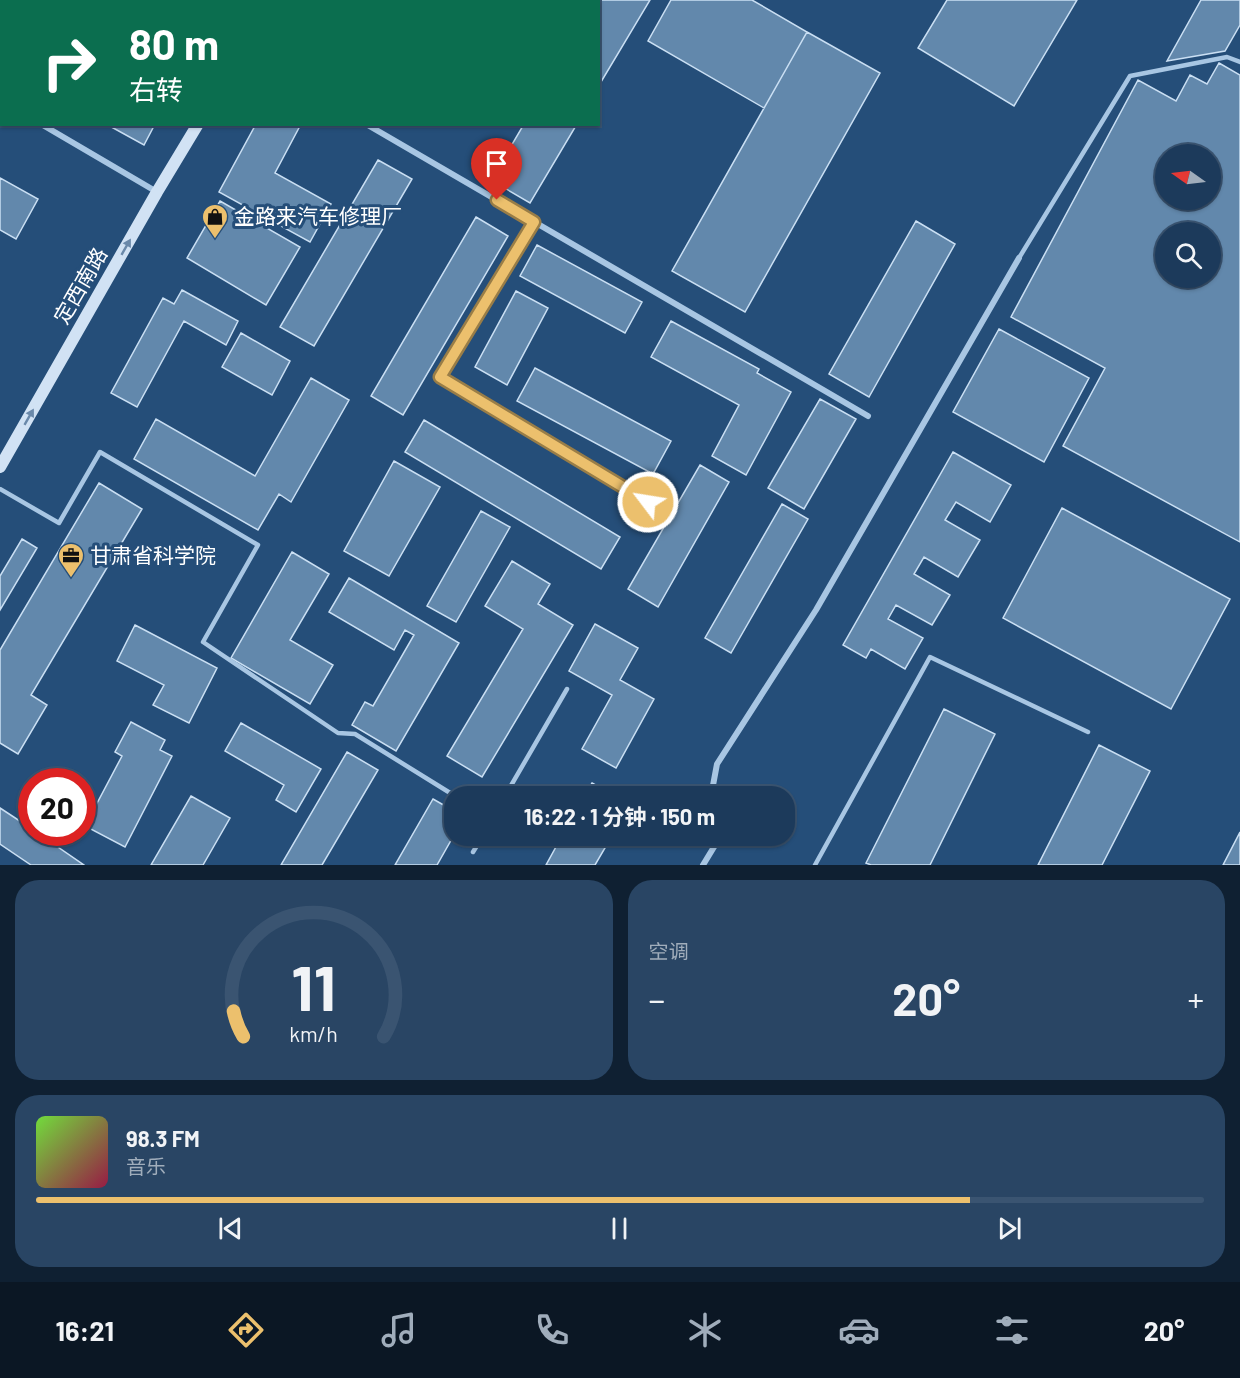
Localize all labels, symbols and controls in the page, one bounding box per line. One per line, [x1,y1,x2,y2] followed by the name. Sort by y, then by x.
[129,18,219,68] text: 80 m
[30,24,108,102] icon: right
[129,73,183,105] text: 右转
[471,138,522,200] pin
[1155,144,1221,210] north arrow
[1155,144,1221,288] map controls
[480,147,513,180] icon: arrive
[200,202,230,240] shop icon: 金路来汽车修理厂
[234,203,402,228] place label: 金路来汽车修理厂
[1155,222,1221,288] button: search
[121,239,131,256] one-way arrow
[48,243,112,328] street label: 定西南路
[24,408,34,425] one-way arrow
[616,470,680,534] position arrow
[56,541,86,579] office icon: 甘肃省科学院
[90,542,216,567] place label: 甘肃省科学院
[18,768,96,846] speed limit sign: 20
[524,803,715,829] text: 16:22 · 1 分钟 · 150 m
[649,939,689,963] text: 空调
[291,949,336,1023] text: 11
[892,971,960,1025] text: 20°
[649,979,665,1019] text: −
[1188,979,1204,1019] text: +
[289,1021,338,1046] text: km/h
[126,1125,200,1151] text: 98.3 FM
[126,1154,166,1178] text: 音乐
[214,1212,247,1245] icon: previous
[603,1212,636,1245] icon: pause
[993,1212,1026,1245] icon: next
[225,1309,267,1351] icon: directions
[378,1309,420,1351] icon: music
[531,1309,573,1351] icon: phone
[684,1309,726,1351] icon: climate
[838,1309,880,1351] icon: car
[991,1309,1033,1351] icon: filters
[56,1314,114,1346] text: 16:21
[1144,1314,1184,1346] text: 20°

